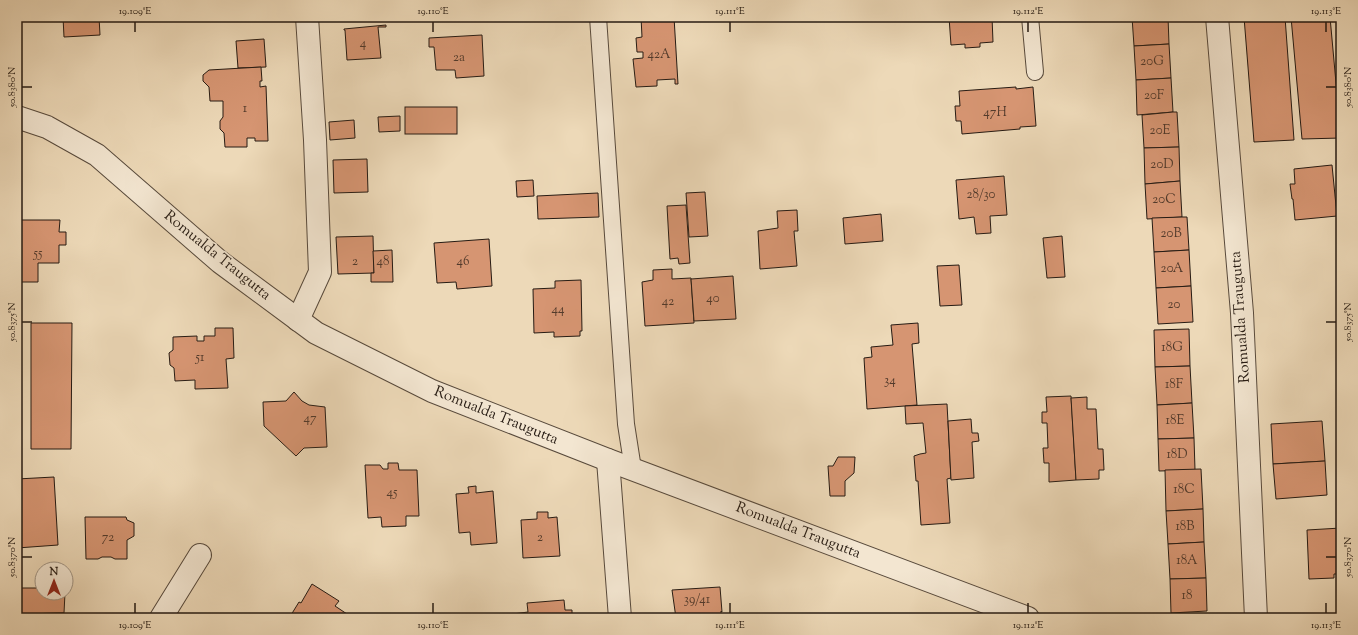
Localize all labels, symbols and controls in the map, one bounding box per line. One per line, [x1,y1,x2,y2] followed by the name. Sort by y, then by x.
[119,4,151,19] text: 19.109°E
[417,4,449,19] text: 19.110°E
[715,4,745,19] text: 19.111°E
[1013,4,1043,19] text: 19.112°E
[1311,4,1341,19] text: 19.113°E
[360,35,367,53] house number: 4
[647,46,671,64] house number: 42A
[453,49,465,67] house number: 2a
[1140,53,1164,71] house number: 20G
[5,67,20,108] text: 50.8380°N
[1341,67,1356,108] text: 50.8380°N
[1144,87,1164,105] house number: 20F
[243,100,248,118] house number: 1
[983,104,1007,122] house number: 47H
[1150,122,1171,140] house number: 20E
[1150,156,1174,174] house number: 20D
[967,186,996,204] house number: 28/30
[1152,191,1176,209] house number: 20C
[159,206,275,306] street label: Romualda Traugutta
[1160,225,1182,243] house number: 20B
[32,245,43,263] house number: 55
[1226,250,1256,384] street label: Romualda Traugutta
[352,253,358,271] house number: 2
[376,253,390,271] house number: 48
[457,253,469,271] house number: 46
[1161,260,1184,278] house number: 20A
[706,290,720,308] house number: 40
[662,293,674,311] house number: 42
[1168,296,1181,314] house number: 20
[551,301,565,319] house number: 44
[5,302,20,343] text: 50.8375°N
[1341,302,1356,343] text: 50.8375°N
[1161,339,1183,357] house number: 18G
[195,349,205,367] house number: 51
[884,372,896,390] house number: 34
[1165,376,1183,394] house number: 18F
[431,381,561,451] street label: Romualda Traugutta
[303,410,317,428] house number: 47
[1166,412,1185,430] house number: 18E
[1166,446,1188,464] house number: 18D
[1173,481,1195,499] house number: 18C
[387,484,398,502] house number: 45
[732,497,864,565] street label: Romualda Traugutta
[1175,518,1195,536] house number: 18B
[102,529,114,547] house number: 72
[537,529,543,547] house number: 2
[5,537,20,578] text: 50.8370°N
[1341,537,1356,578] text: 50.8370°N
[1176,552,1198,570] house number: 18A
[34,561,74,601] north arrow
[49,564,59,580] text: N
[1182,587,1192,605] house number: 18
[684,591,711,609] house number: 39/41
[119,618,151,633] text: 19.109°E
[417,618,449,633] text: 19.110°E
[715,618,745,633] text: 19.111°E
[1013,618,1043,633] text: 19.112°E
[1311,618,1341,633] text: 19.113°E

